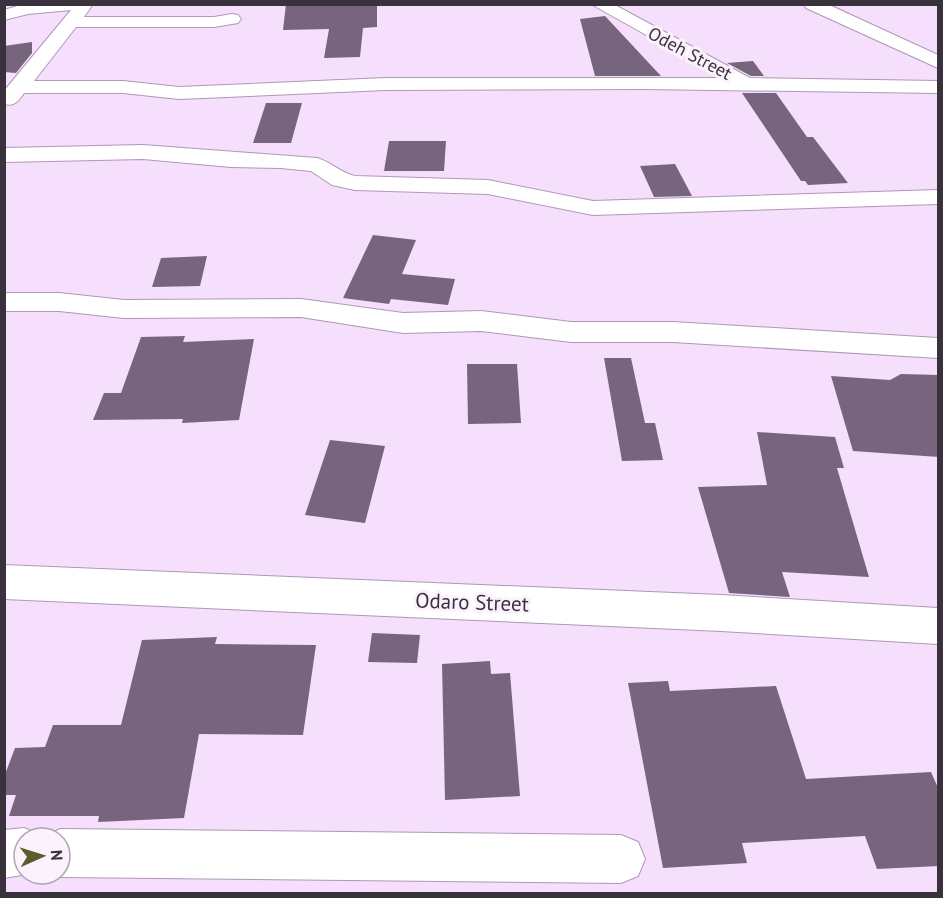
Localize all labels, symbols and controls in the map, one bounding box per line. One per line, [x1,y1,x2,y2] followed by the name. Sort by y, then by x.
[644,21,736,85] street label: Odeh Street
[415,587,529,617] street label: Odaro Street
[12,826,72,886] north arrow
[47,849,67,861] text: N

